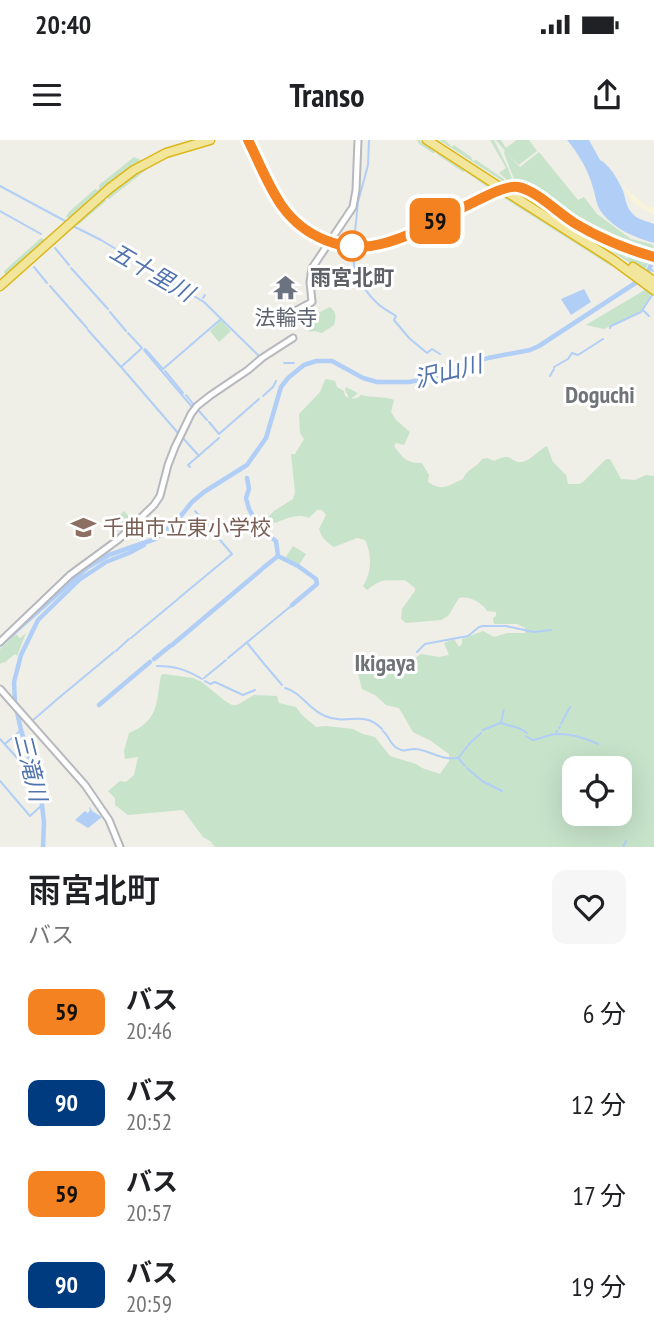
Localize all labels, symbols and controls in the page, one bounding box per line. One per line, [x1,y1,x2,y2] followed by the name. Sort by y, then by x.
[35,8,91,41] text: 20:40
[290,74,364,116] text: Transo
[28,76,66,114] icon: menu
[588,76,626,114] icon: share
[404,198,466,244] line badge: 59
[424,205,446,236] text: 59
[337,231,367,261] marker: 雨宮北町
[105,236,202,309] water label: 五十里川
[310,264,394,291] place label: 雨宮北町
[272,274,300,302] temple icon: 法輪寺
[255,304,318,331] place label: 法輪寺
[411,348,488,393] water label: 沢山川
[565,379,635,410] district label: Doguchi
[69,513,97,541] school or university icon: 千曲市立東小学校
[103,514,271,541] place label: 千曲市立東小学校
[354,647,416,678] district label: Ikigaya
[9,730,54,807] water label: 三滝川
[562,756,632,826] map controls
[562,756,632,826] button: locate
[28,868,160,911] text: 雨宮北町
[552,870,626,944] button: heart
[28,920,74,949] text: バス
[126,983,178,1016] text: バス
[55,996,78,1027] text: 59
[583,997,626,1030] text: 6 分
[126,1016,172,1045] text: 20:46
[126,1074,178,1107] text: バス
[55,1087,78,1118] text: 90
[571,1088,626,1121] text: 12 分
[126,1107,172,1136] text: 20:52
[126,1165,178,1198] text: バス
[55,1178,78,1209] text: 59
[572,1179,626,1212] text: 17 分
[126,1198,172,1227] text: 20:57
[126,1256,178,1289] text: バス
[55,1269,78,1300] text: 90
[571,1270,626,1303] text: 19 分
[126,1289,172,1318] text: 20:59

